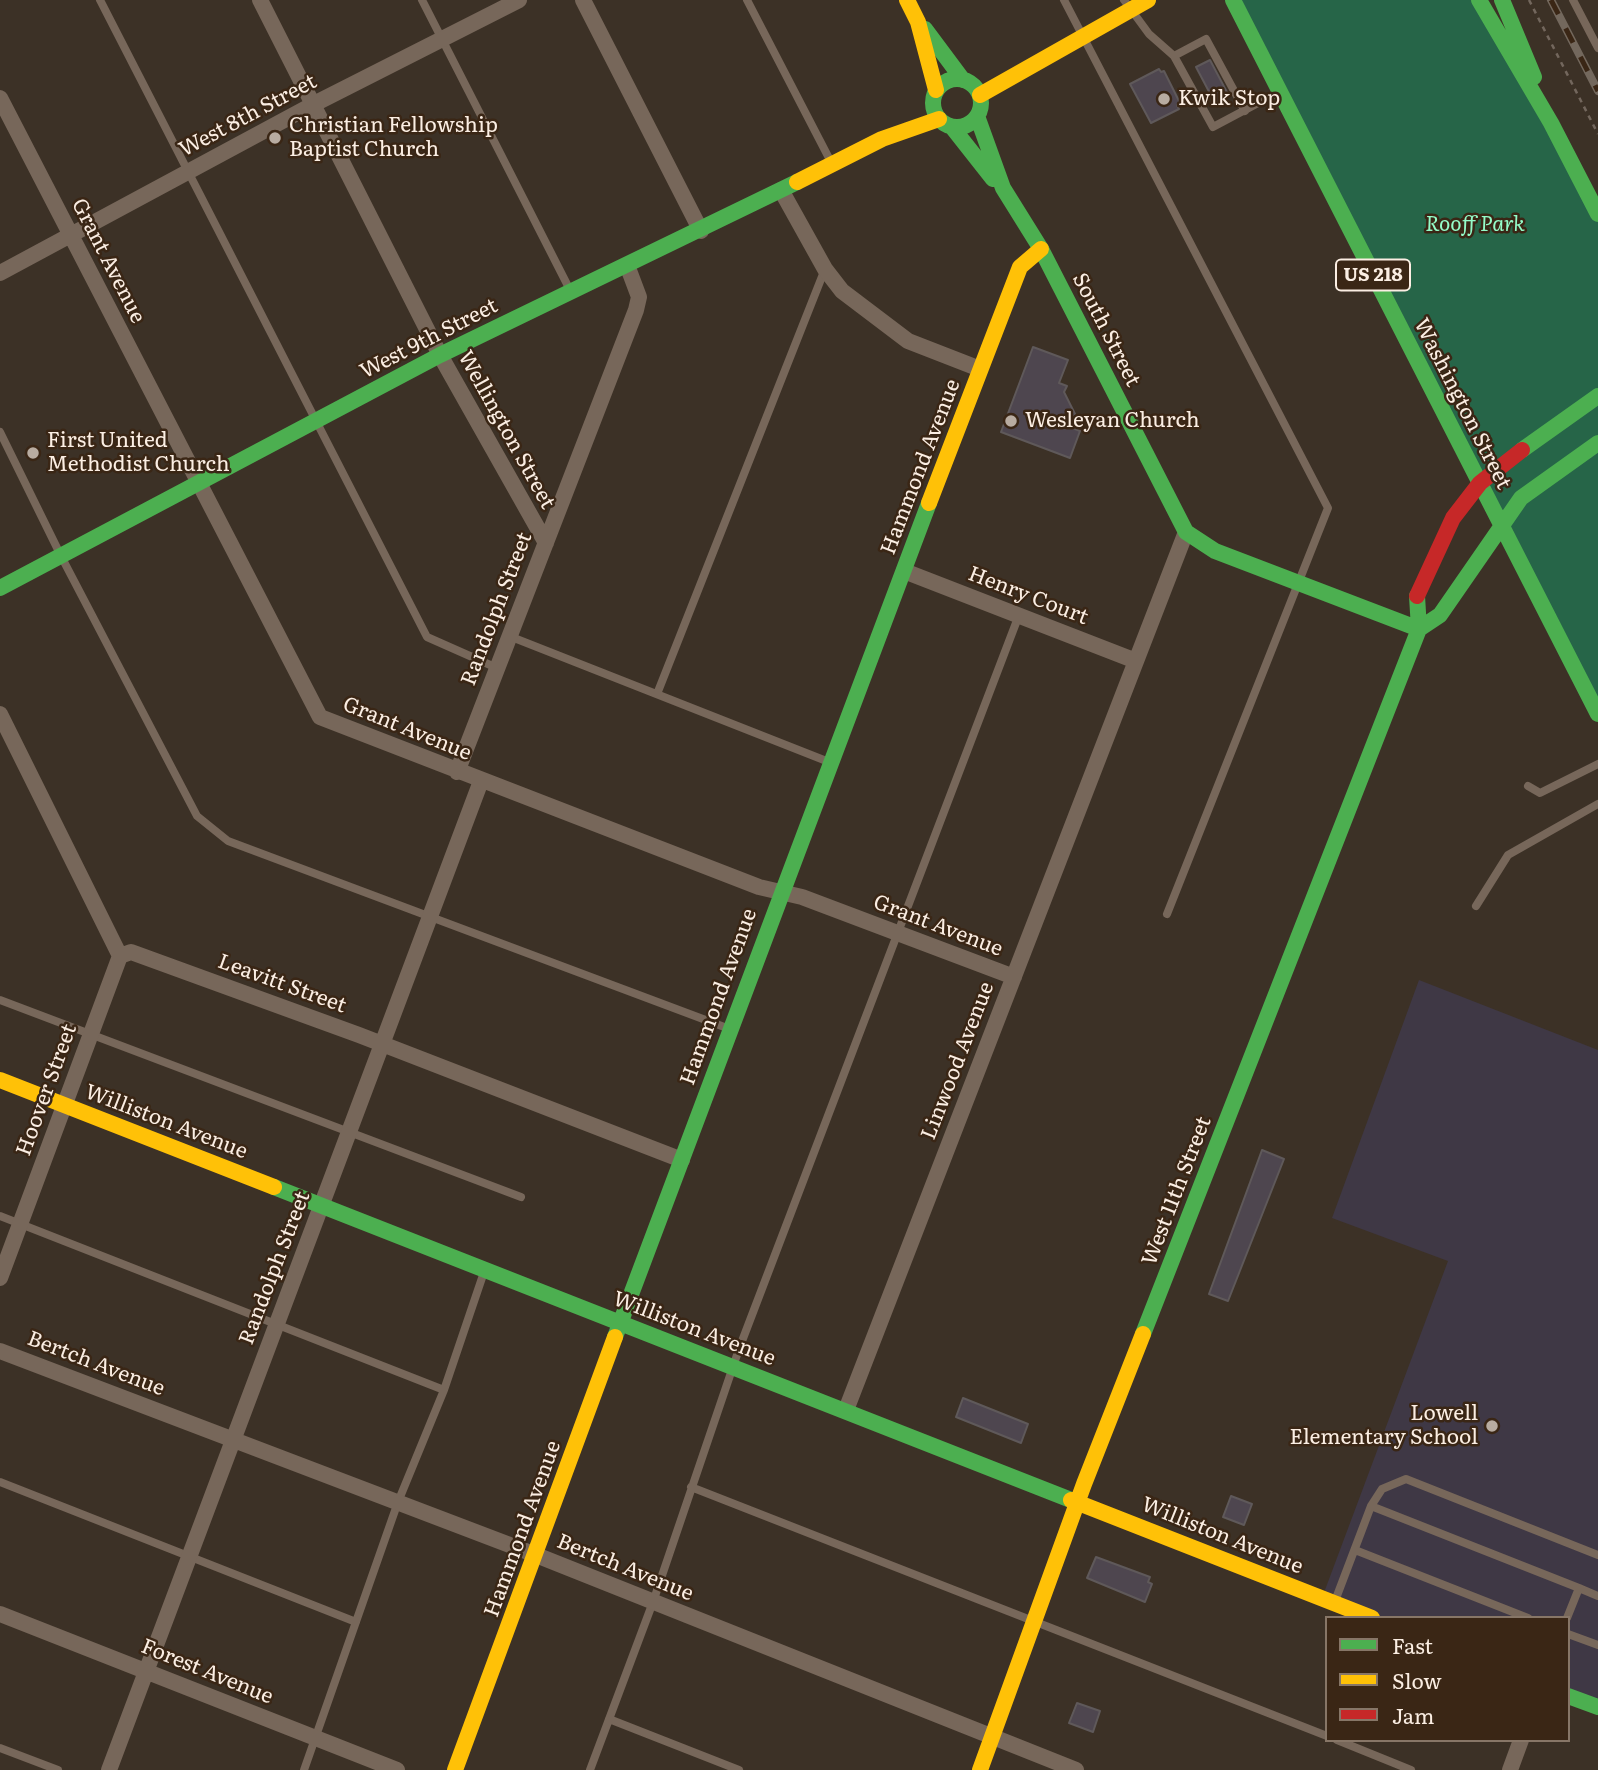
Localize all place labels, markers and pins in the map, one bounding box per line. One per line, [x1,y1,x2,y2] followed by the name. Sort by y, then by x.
[1178,86,1280,112] place label: Kwik Stop
[1156,91,1172,107] marker: Kwik Stop
[289,113,498,163] place label: Christian Fellowship Baptist Church
[267,130,283,146] marker: Christian Fellowship Baptist Church
[1025,408,1200,434] place label: Wesleyan Church
[1003,413,1019,429] marker: Wesleyan Church
[47,428,230,478] place label: First United Methodist Church
[25,445,41,461] marker: First United Methodist Church
[1289,1401,1478,1451] place label: Lowell Elementary School
[1484,1418,1500,1434] marker: Lowell Elementary School

